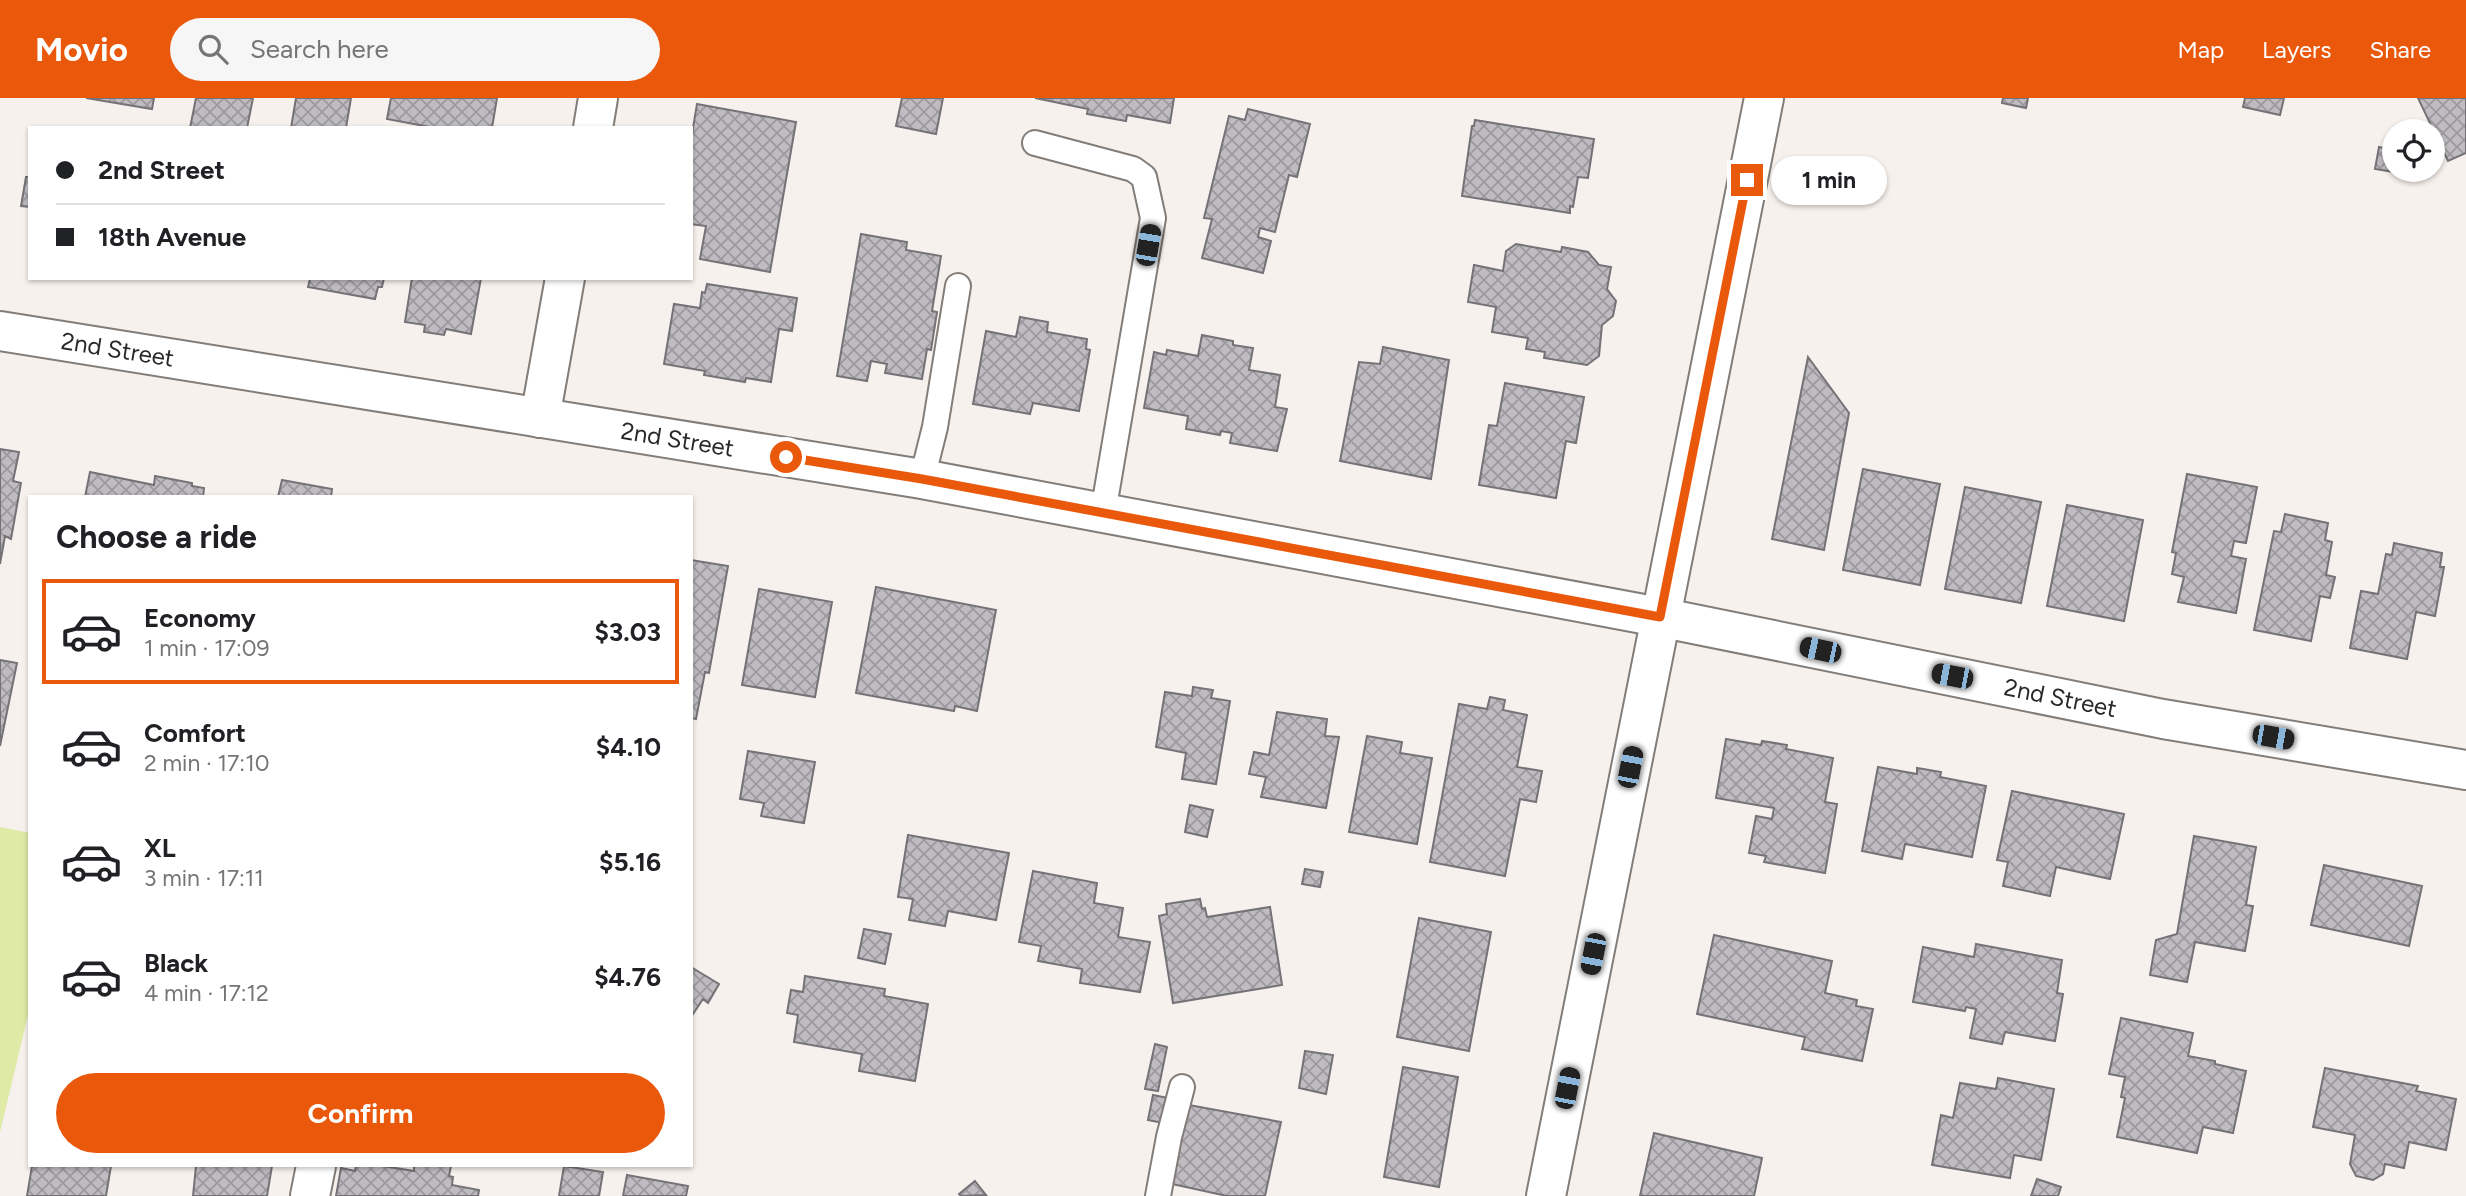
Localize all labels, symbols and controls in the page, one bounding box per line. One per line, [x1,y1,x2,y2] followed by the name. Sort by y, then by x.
[170,18,660,81] search box
[35,30,128,69] text: Movio
[194,30,232,68] icon: search
[250,33,389,65] text: Search here
[2177,35,2224,64] text: Map
[2262,35,2331,64] text: Layers
[2369,35,2431,64] text: Share
[2382,119,2445,182] map controls
[2382,119,2445,182] button: locate
[98,154,225,186] text: 2nd Street
[1772,155,1887,204] callout: 1 min
[1731,164,1763,196] route end
[1802,166,1856,194] text: 1 min
[98,221,246,253] text: 18th Avenue
[1135,222,1162,268] car
[59,326,176,373] street label: 2nd Street
[619,416,736,463] street label: 2nd Street
[770,441,802,473] route start
[56,518,257,556] text: Choose a ride
[60,600,123,663] icon: car
[144,602,256,634] text: Economy
[594,616,661,648] text: $3.03
[144,634,270,662] text: 1 min · 17:09
[1798,635,1843,665] car
[1930,662,1975,690] car
[2002,672,2119,723] street label: 2nd Street
[60,715,123,778] icon: car
[144,717,246,749] text: Comfort
[2251,723,2296,751] car
[596,731,661,763] text: $4.10
[1616,744,1645,790] car
[144,749,269,777] text: 2 min · 17:10
[60,830,123,893] icon: car
[144,832,176,864] text: XL
[599,846,661,878] text: $5.16
[144,864,264,892] text: 3 min · 17:11
[1579,931,1608,977] car
[60,945,123,1008] icon: car
[144,947,208,979] text: Black
[594,961,661,993] text: $4.76
[144,979,269,1007] text: 4 min · 17:12
[1553,1065,1582,1111] car
[56,1073,665,1153] button: Confirm

